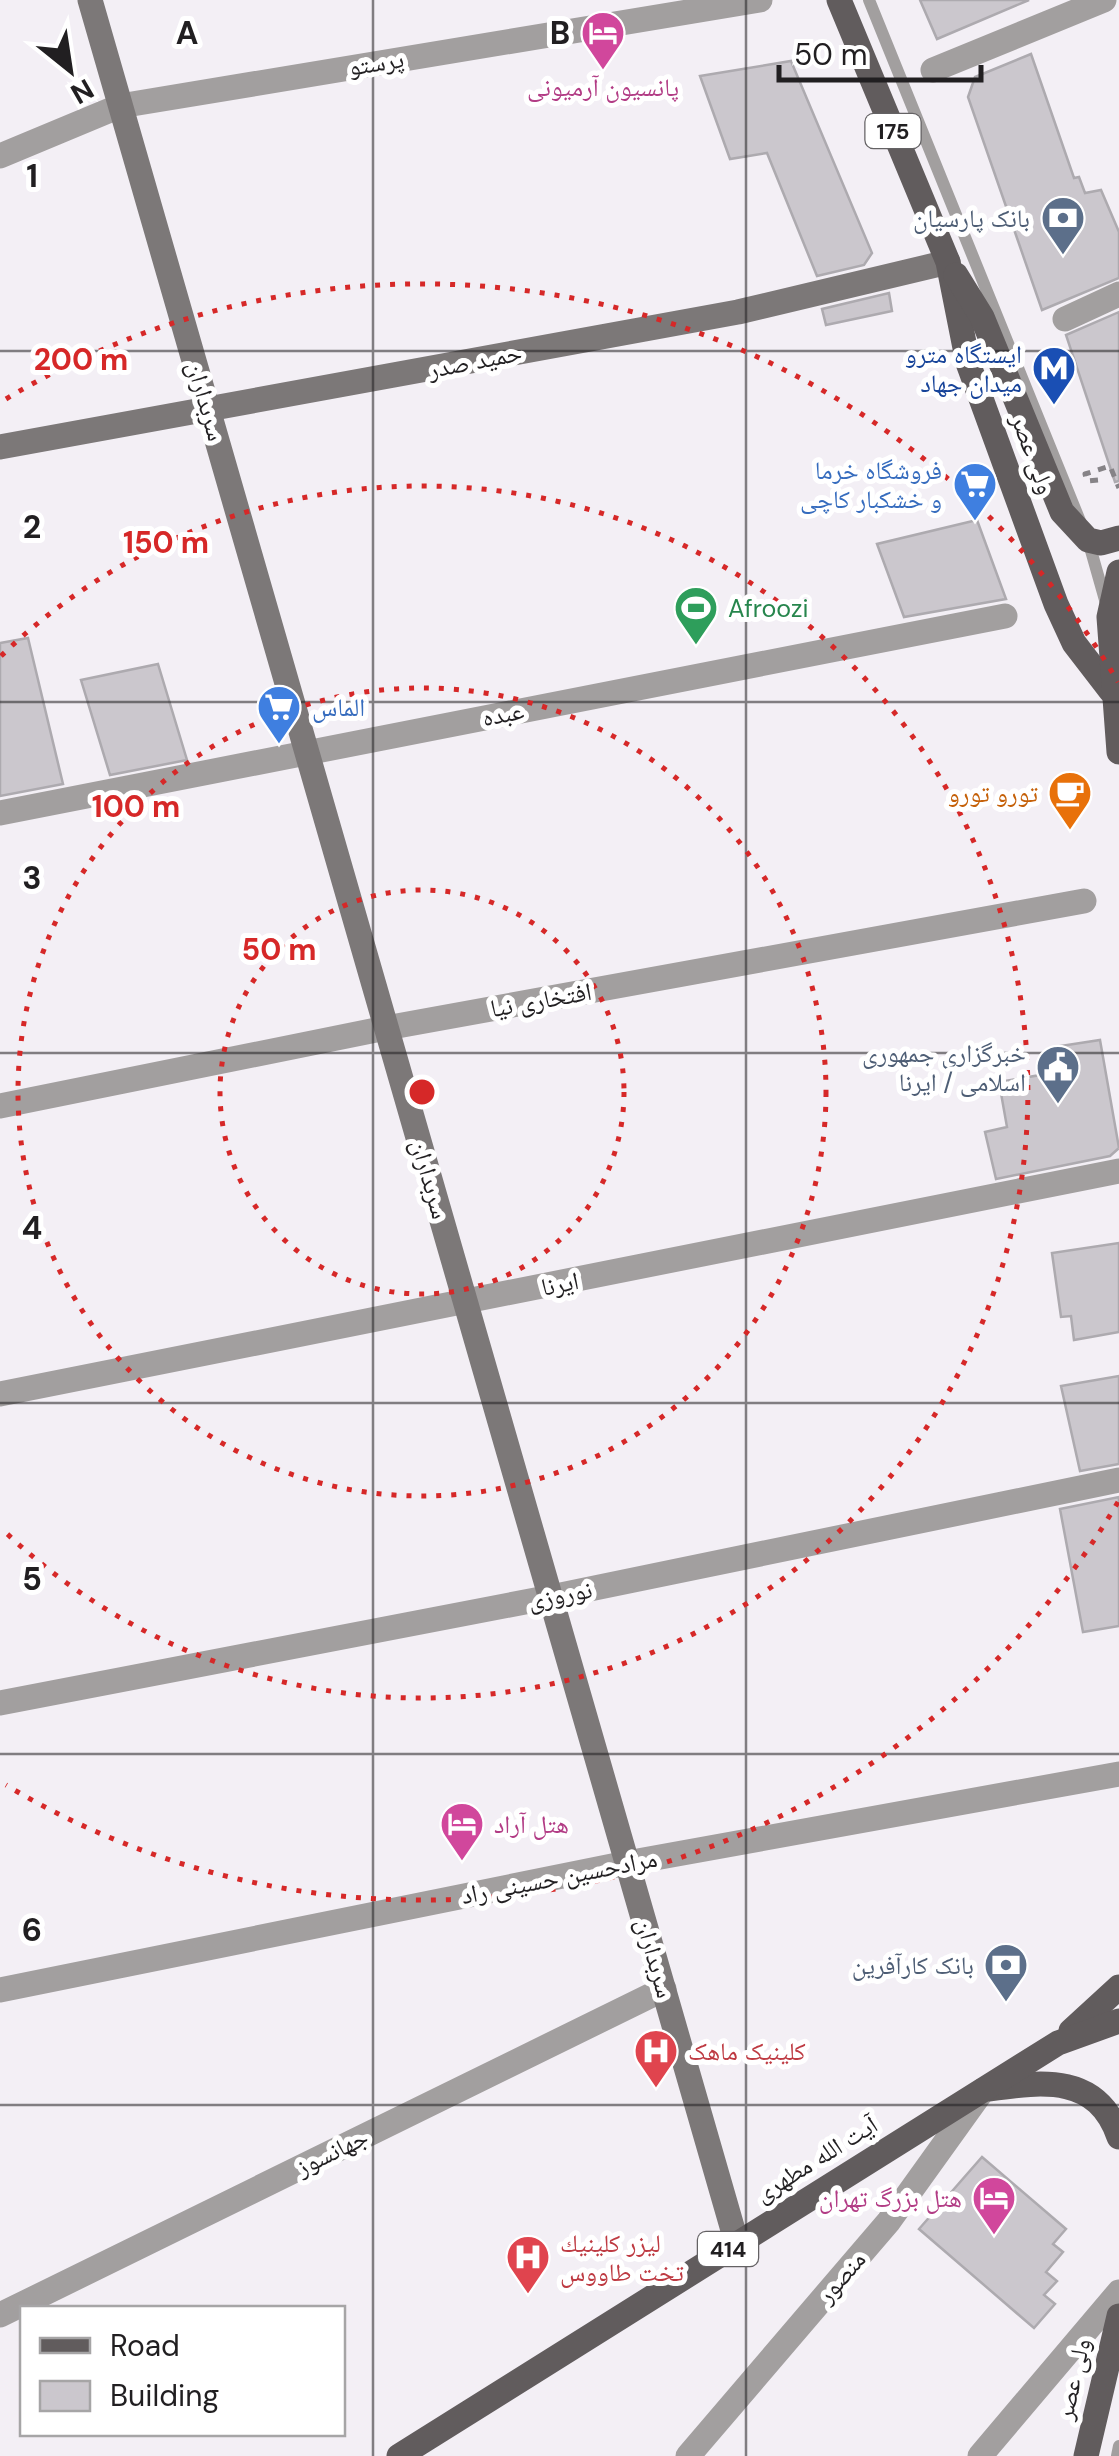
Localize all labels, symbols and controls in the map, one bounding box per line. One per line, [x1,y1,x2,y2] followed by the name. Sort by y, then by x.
[580,10,626,71] hotel icon: پانسیون آرمیونی
[176,12,198,54] text: A
[550,12,570,54] text: B
[20,20,120,120] north arrow
[779,20,982,82] scale bar
[794,35,868,74] text: 50 m
[346,42,406,84] street label: پرستو
[64,70,100,112] text: N
[527,71,679,104] place label: پانسیون آرمیونی
[866,114,920,148] road number: 175
[26,155,38,197] text: 1
[1040,195,1086,256] bank icon: بانک پارسیان
[913,202,1030,235] place label: بانک پارسیان
[424,336,525,386] street label: حمید صدر
[905,338,1022,400] place label: ایستگاه مترو میدان جهاد
[34,340,128,379] text: 200 m
[1031,345,1077,406] metro station icon: ایستگاه مترو میدان جهاد
[179,357,233,445] street label: سربداران
[1003,408,1063,499] street label: ولی عصر
[800,454,942,516] place label: فروشگاه خرما و خشکبار کاچی
[952,461,998,522] supermarket icon: فروشگاه خرما و خشکبار کاچی
[23,506,41,548] text: 2
[123,523,209,562] text: 150 m
[673,585,719,646] sports icon: Afroozi
[728,592,809,625] place label: Afroozi
[256,684,302,745] supermarket icon: الماس
[312,691,365,724] place label: الماس
[479,694,527,734] street label: عبده
[1047,770,1093,831] cafe icon: تورو تورو
[948,777,1038,810] place label: تورو تورو
[92,787,180,826] text: 100 m
[22,857,42,899] text: 3
[241,930,317,969] text: 50 m
[488,975,594,1025] street label: افتخاری نیا
[862,1037,1026,1099] place label: خبرگزاری جمهوری اسلامی / ایرنا
[1035,1044,1081,1105] public building icon: خبرگزاری جمهوری اسلامی / ایرنا
[404,1074,440,1110] centre of rings
[403,1135,457,1223] street label: سربداران
[22,1207,42,1249] text: 4
[538,1264,582,1304] street label: ايرنا
[22,1558,42,1600] text: 5
[525,1573,595,1617] street label: نوروزی
[439,1801,485,1862] hotel icon: هتل آراد
[494,1808,569,1841] place label: هتل آراد
[458,1842,660,1912] street label: مرادحسین حسینی راد
[22,1909,42,1951] text: 6
[628,1914,682,2002] street label: سربداران
[983,1942,1029,2003] bank icon: بانک کارآفرین
[852,1949,974,1982] place label: بانک کارآفرین
[633,2028,679,2089] hospital icon: کلینیک ماهک
[688,2035,806,2068] place label: کلینیک ماهک
[748,2108,884,2210] street label: آیت الله مطهری
[289,2120,374,2184] street label: جهانسوز
[971,2175,1017,2236] hotel icon: هتل بزرگ تهران
[819,2182,962,2215] place label: هتل بزرگ تهران
[560,2227,684,2289] place label: ليزر كلينيك تخت طاووس
[698,2232,758,2266] road number: 414
[505,2234,551,2295] hospital icon: ليزر كلينيك تخت طاووس
[808,2244,873,2311] street label: منصور
[20,2306,345,2436] legend
[110,2326,180,2365] text: Road
[1047,2335,1098,2424] street label: ولی عصر
[110,2376,219,2415] text: Building

